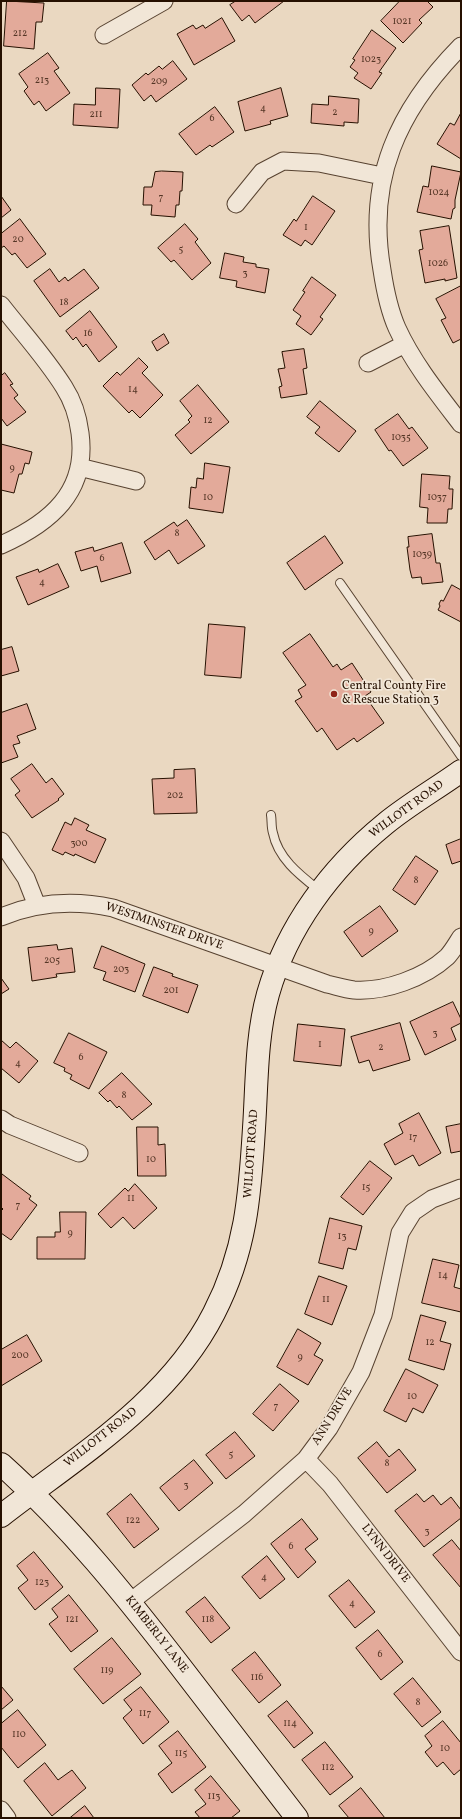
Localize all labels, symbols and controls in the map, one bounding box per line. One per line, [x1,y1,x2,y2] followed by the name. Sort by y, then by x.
[392,16,412,28] house number: 1021
[13,28,27,40] house number: 212
[361,54,381,66] house number: 1023
[35,75,49,87] house number: 213
[151,76,167,88] house number: 209
[260,103,266,115] house number: 4
[332,107,338,119] house number: 2
[89,109,103,121] house number: 211
[209,113,215,125] house number: 6
[429,187,449,199] house number: 1024
[159,192,163,204] house number: 7
[304,222,308,234] house number: 1
[12,234,24,246] house number: 20
[179,244,183,256] house number: 5
[428,258,448,270] house number: 1026
[242,268,248,280] house number: 3
[60,297,68,309] house number: 18
[84,328,92,340] house number: 16
[128,384,138,396] house number: 14
[203,415,213,427] house number: 12
[391,432,411,444] house number: 1035
[9,463,15,475] house number: 9
[203,492,213,504] house number: 10
[427,492,447,504] house number: 1037
[174,528,180,540] house number: 8
[412,549,432,561] house number: 1039
[99,553,105,565] house number: 6
[39,577,45,589] house number: 4
[342,680,446,708] place label: Central County Fire & Rescue Station 3
[329,689,339,699] marker: Central County Fire & Rescue Station 3
[367,778,447,842] street label: WILLOTT ROAD
[167,790,183,802] house number: 202
[70,838,88,850] house number: 300
[413,875,419,887] house number: 8
[103,900,225,954] street label: WESTMINSTER DRIVE
[368,926,374,938] house number: 9
[44,955,60,967] house number: 205
[113,964,129,976] house number: 203
[163,985,179,997] house number: 201
[432,1028,438,1040] house number: 3
[318,1039,322,1051] house number: 1
[378,1042,384,1054] house number: 2
[78,1052,84,1064] house number: 6
[15,1058,21,1070] house number: 4
[121,1090,127,1102] house number: 8
[242,1109,262,1199] street label: WILLOTT ROAD
[409,1132,417,1144] house number: 17
[146,1154,156,1166] house number: 10
[362,1182,370,1194] house number: 15
[127,1193,135,1205] house number: 11
[16,1200,20,1212] house number: 7
[67,1228,73,1240] house number: 9
[337,1231,347,1243] house number: 13
[438,1270,448,1282] house number: 14
[322,1294,330,1306] house number: 11
[425,1337,435,1349] house number: 12
[11,1350,29,1362] house number: 200
[297,1352,303,1364] house number: 9
[310,1385,356,1449] street label: ANN DRIVE
[407,1391,417,1403] house number: 10
[274,1401,278,1413] house number: 7
[62,1405,140,1471] street label: WILLOTT ROAD
[229,1449,233,1461] house number: 5
[384,1458,390,1470] house number: 8
[183,1480,189,1492] house number: 3
[126,1515,140,1527] house number: 122
[358,1522,412,1586] street label: LYNN DRIVE
[424,1526,430,1538] house number: 3
[288,1541,294,1553] house number: 6
[261,1572,267,1584] house number: 4
[35,1577,49,1589] house number: 123
[121,1594,191,1676] street label: KIMBERLY LANE
[349,1598,355,1610] house number: 4
[65,1614,79,1626] house number: 121
[202,1614,214,1626] house number: 118
[377,1649,383,1661] house number: 6
[101,1665,113,1677] house number: 119
[251,1672,263,1684] house number: 116
[415,1697,421,1709] house number: 8
[139,1708,151,1720] house number: 117
[283,1718,297,1730] house number: 114
[12,1729,26,1741] house number: 110
[440,1743,450,1755] house number: 10
[175,1748,187,1760] house number: 115
[321,1762,335,1774] house number: 112
[208,1791,220,1803] house number: 113

